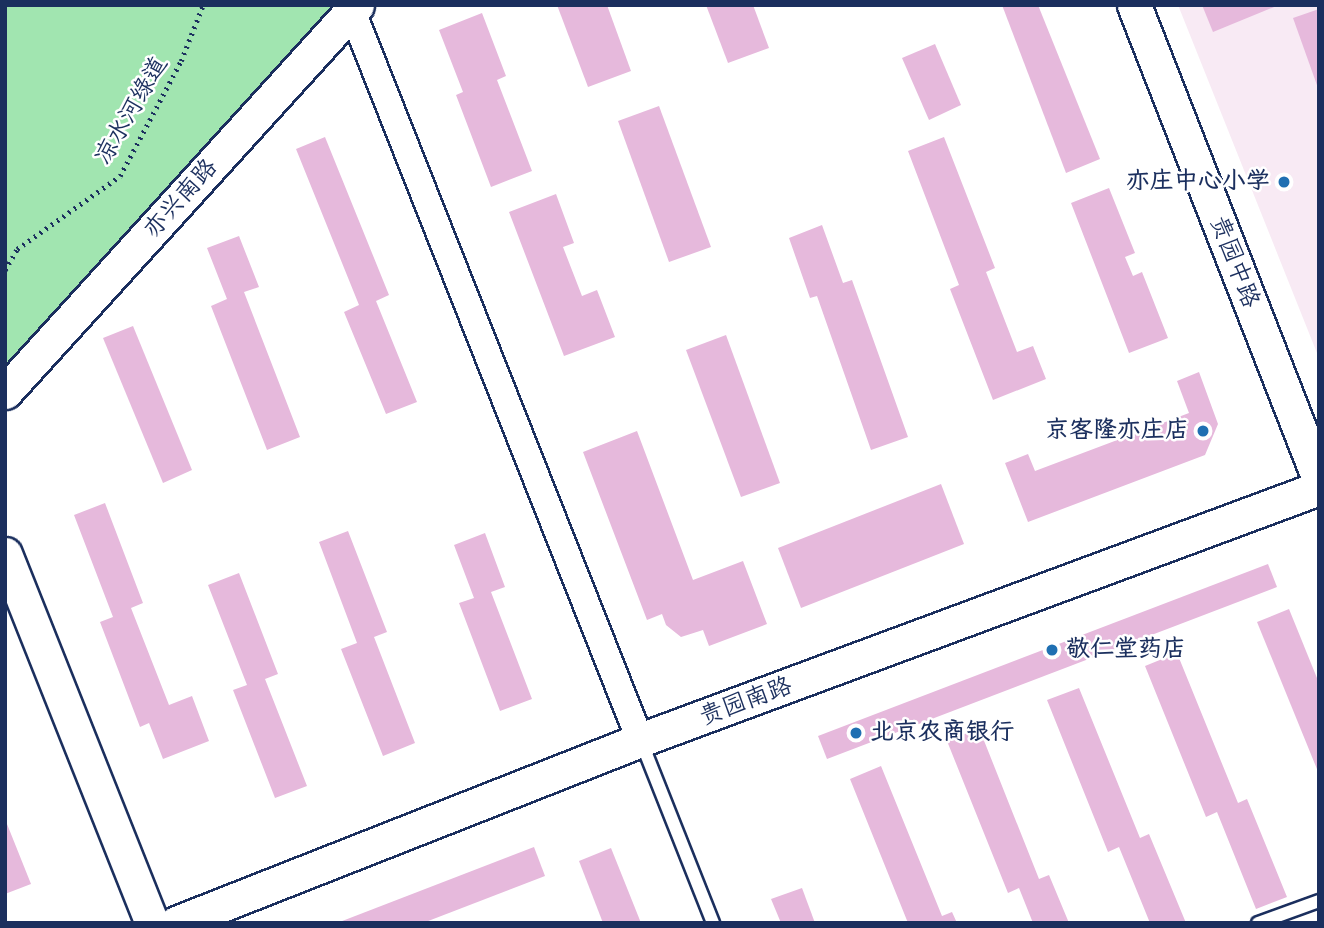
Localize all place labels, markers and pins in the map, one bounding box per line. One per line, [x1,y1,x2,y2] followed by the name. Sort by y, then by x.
[1126,168,1270,196] place label: 亦庄中心小学
[1276,174,1292,190] marker: 亦庄中心小学
[1045,417,1189,445] place label: 京客隆亦庄店
[1195,423,1211,439] marker: 京客隆亦庄店
[1066,636,1186,664] place label: 敬仁堂药店
[1044,642,1060,658] marker: 敬仁堂药店
[870,719,1014,747] place label: 北京农商银行
[848,725,864,741] marker: 北京农商银行

